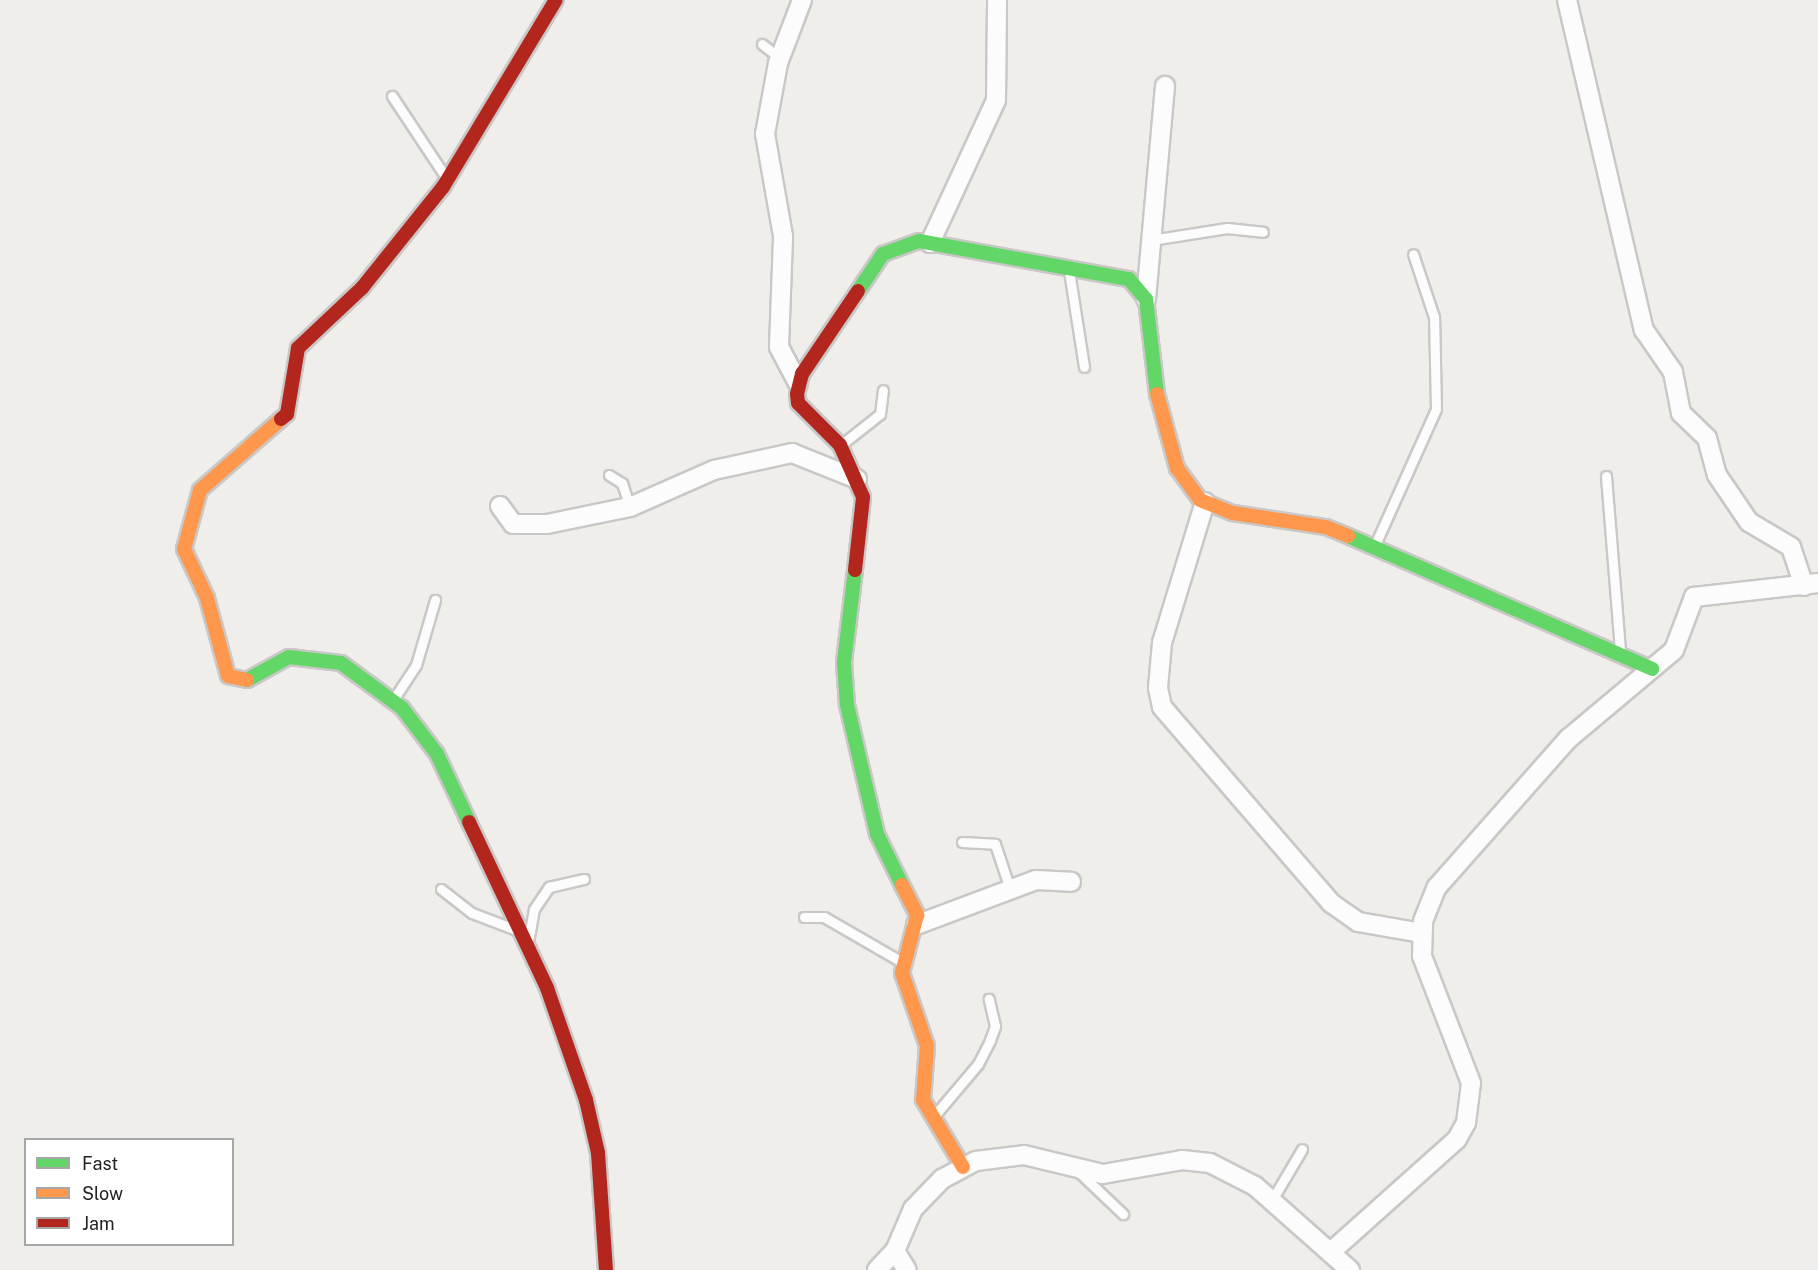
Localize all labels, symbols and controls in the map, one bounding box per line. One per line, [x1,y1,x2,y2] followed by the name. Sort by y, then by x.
[24,1138,234,1246] legend
[82,1153,118,1174] text: Fast
[82,1183,123,1204] text: Slow
[82,1213,115,1234] text: Jam

